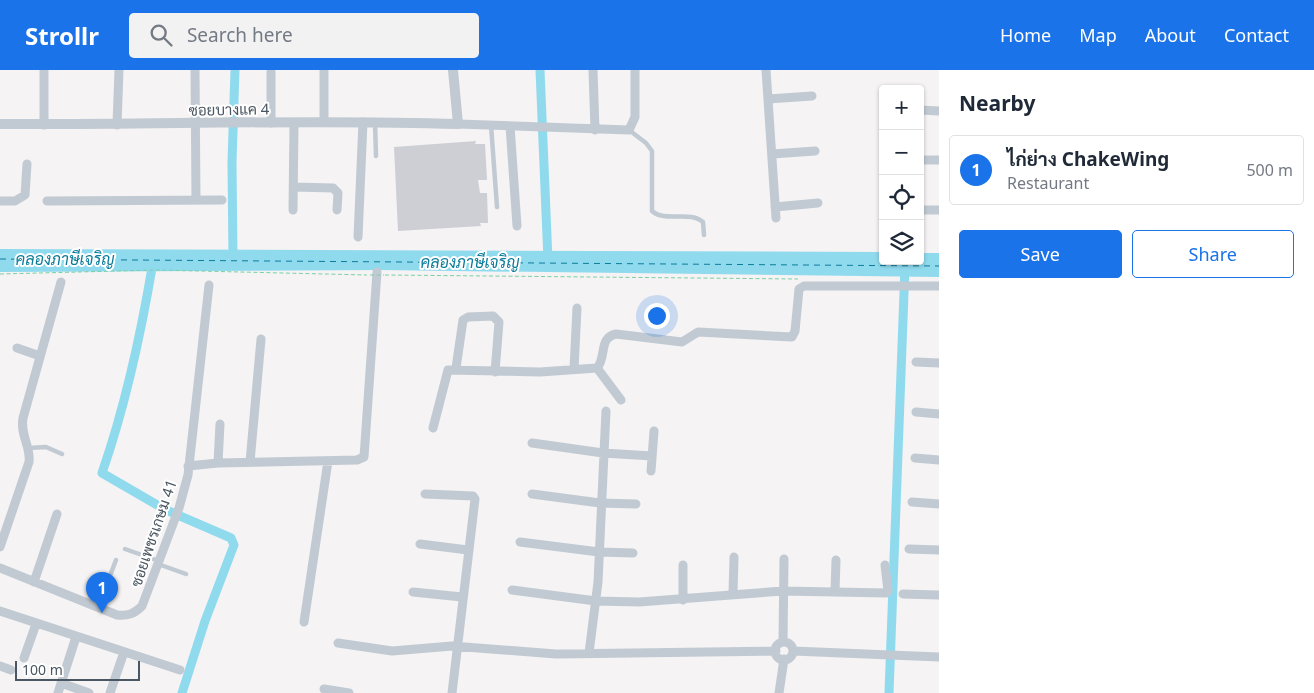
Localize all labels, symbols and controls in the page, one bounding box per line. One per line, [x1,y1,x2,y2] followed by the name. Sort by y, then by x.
[129,13,479,58] search box
[25,19,99,52] text: Strollr
[147,21,175,49] icon: search
[187,22,293,48] text: Search here
[1000,23,1051,47] text: Home
[1079,23,1117,47] text: Map
[1145,23,1196,47] text: About
[1224,23,1289,47] text: Contact
[879,85,924,265] map controls
[879,85,924,130] button: +
[959,89,1035,117] text: Nearby
[189,98,270,120] street label: ซอยบางแค 4
[879,130,924,175] button: −
[1007,146,1169,172] text: ไก่ย่าง ChakeWing
[971,159,981,181] text: 1
[1246,159,1293,181] text: 500 m
[1007,172,1089,194] text: Restaurant
[879,175,924,220] button: locate
[879,220,924,265] button: layers
[959,230,1122,278] button: Save
[1132,230,1294,278] button: Share
[16,248,115,270] water label: คลองภาษีเจริญ
[421,251,520,273] water label: คลองภาษีเจริญ
[644,303,670,329] your location
[125,477,181,589] street label: ซอยเพชรเกษม 41
[86,572,118,613] pin: 1
[15,658,140,681] scale bar
[22,660,63,679] text: 100 m

